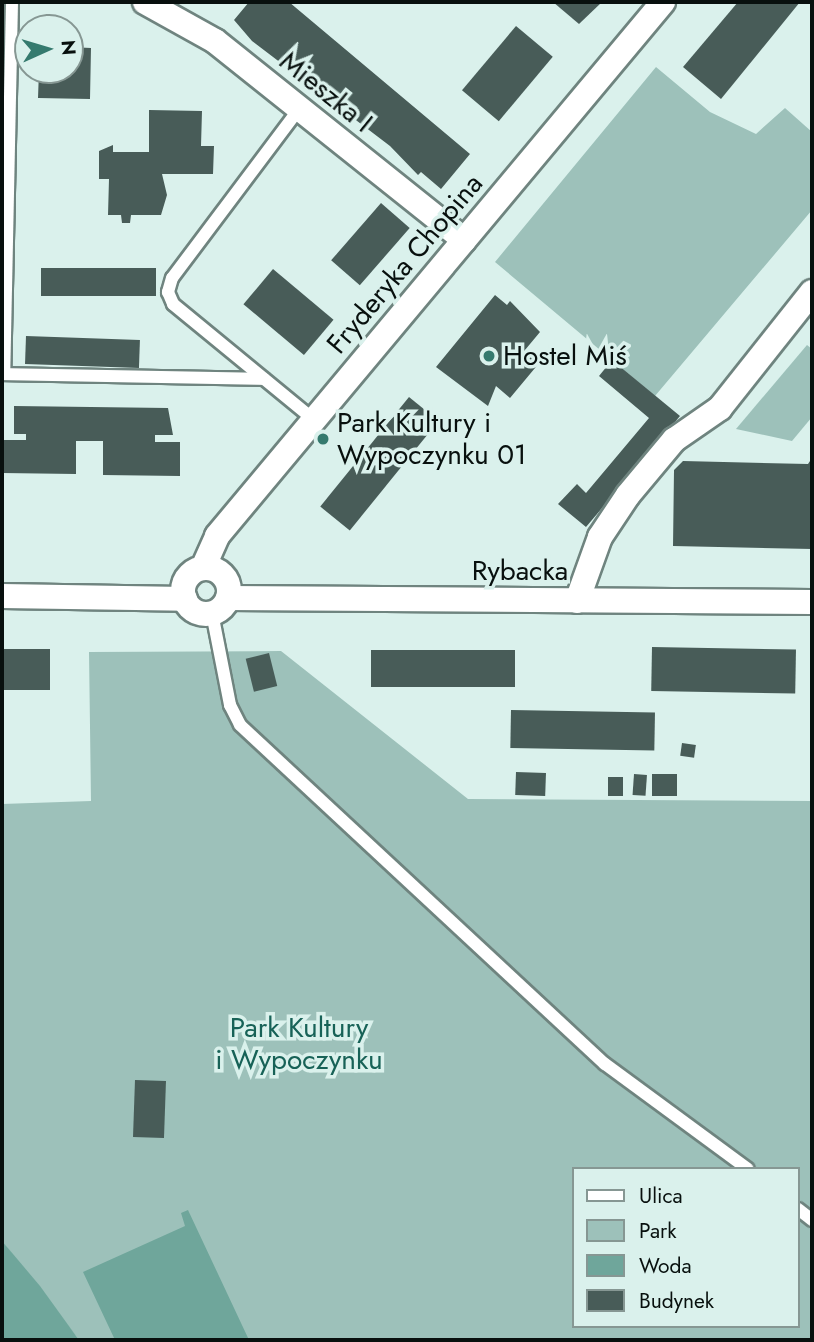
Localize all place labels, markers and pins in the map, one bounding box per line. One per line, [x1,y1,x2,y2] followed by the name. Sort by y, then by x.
[503,339,627,373] place label: Hostel Miś
[481,348,497,364] marker: Hostel Miś
[337,406,527,472] place label: Park Kultury i Wypoczynku 01
[315,431,331,447] marker: Park Kultury i Wypoczynku 01

